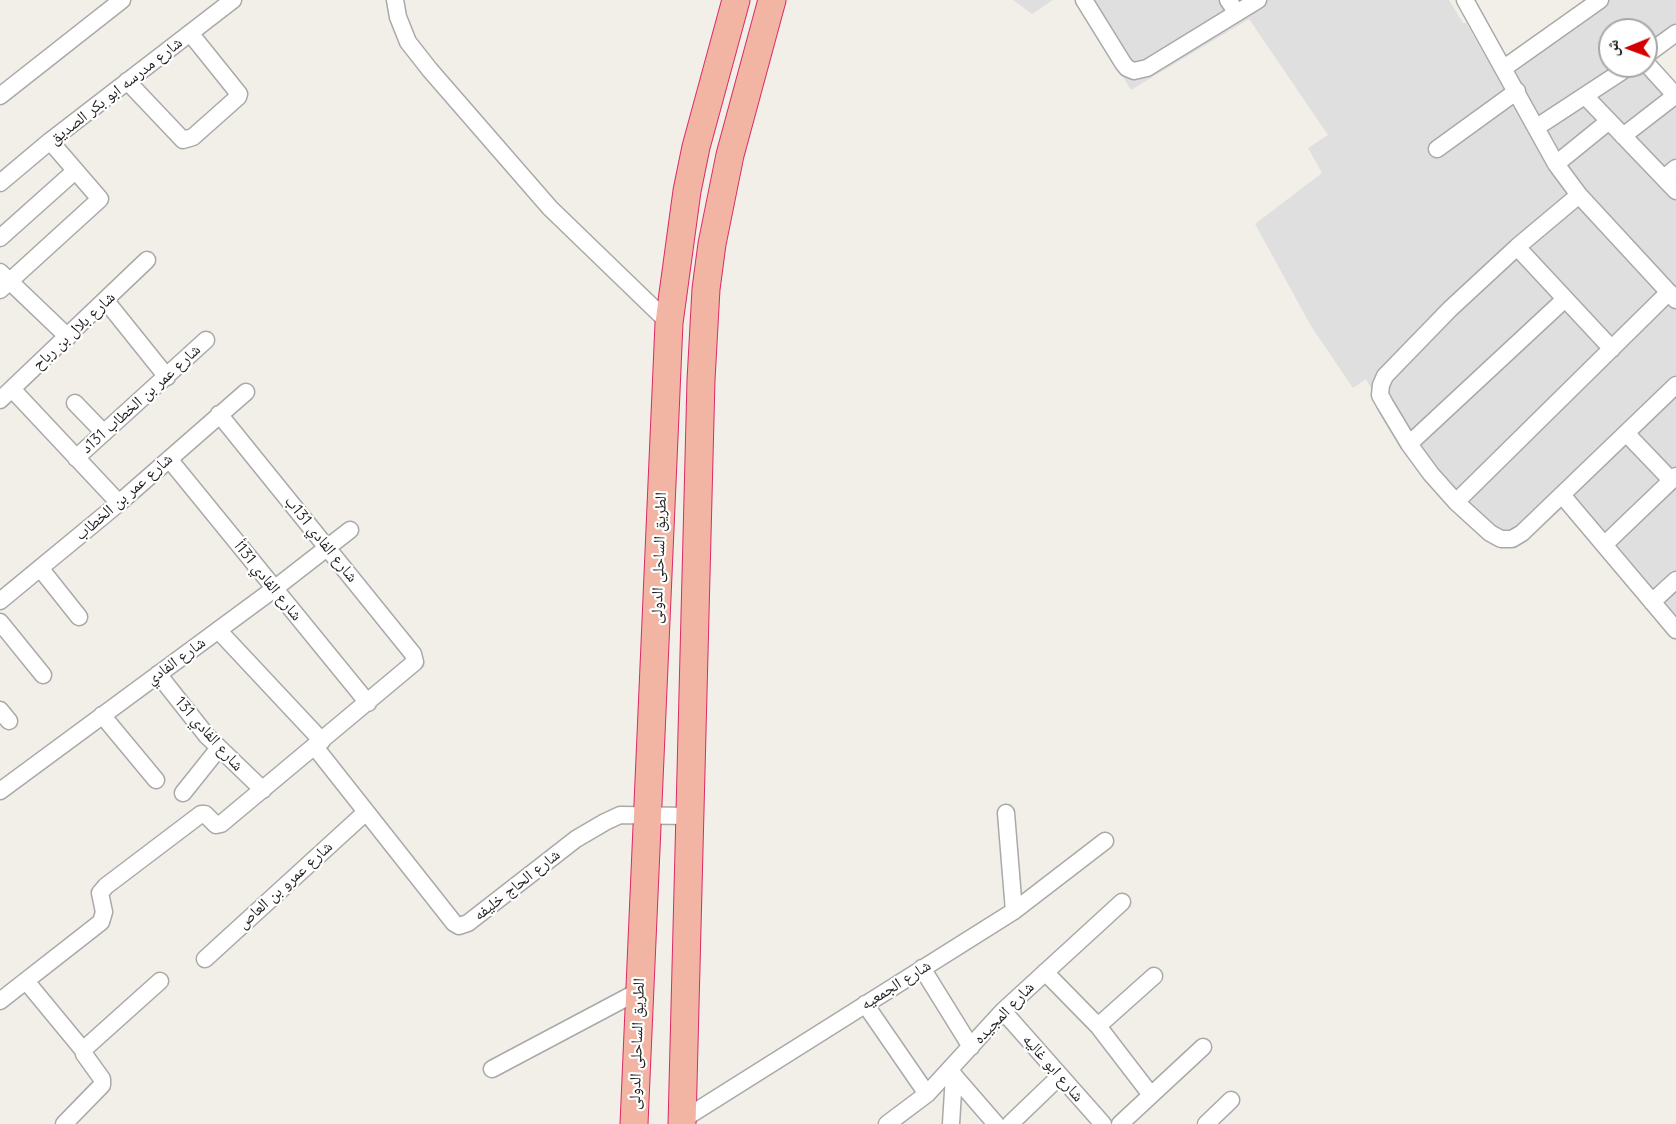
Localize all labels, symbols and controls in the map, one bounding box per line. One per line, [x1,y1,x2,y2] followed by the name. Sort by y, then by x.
[1598,18,1658,78] north arrow
[46,33,186,149] street label: شارع مدرسه ابو بكر الصديق
[1602,40,1622,57] text: ش
[29,288,119,374] street label: شارع بلال بن رباح
[77,340,205,458] street label: شارع عمر بن الخطاب 131د
[71,449,177,545] street label: شارع عمر بن الخطاب
[280,492,362,586] street label: شارع الفادي 131ب
[647,492,671,624] street label: الطريق الساحلى الدولى
[230,537,306,625] street label: شارع الفادي 131أ
[143,633,209,689] street label: شارع الفادي
[171,693,247,775] street label: شارع الفادي 131
[233,837,337,933] street label: شارع عمرو بن العاص
[470,845,564,925] street label: شارع الحاج خليفه
[857,956,935,1014] street label: شارع الجمعيه
[625,978,649,1110] street label: الطريق الساحلى الدولى
[970,978,1038,1048] street label: شارع المجيده
[1018,1030,1088,1106] street label: شارع ابو غاليه

